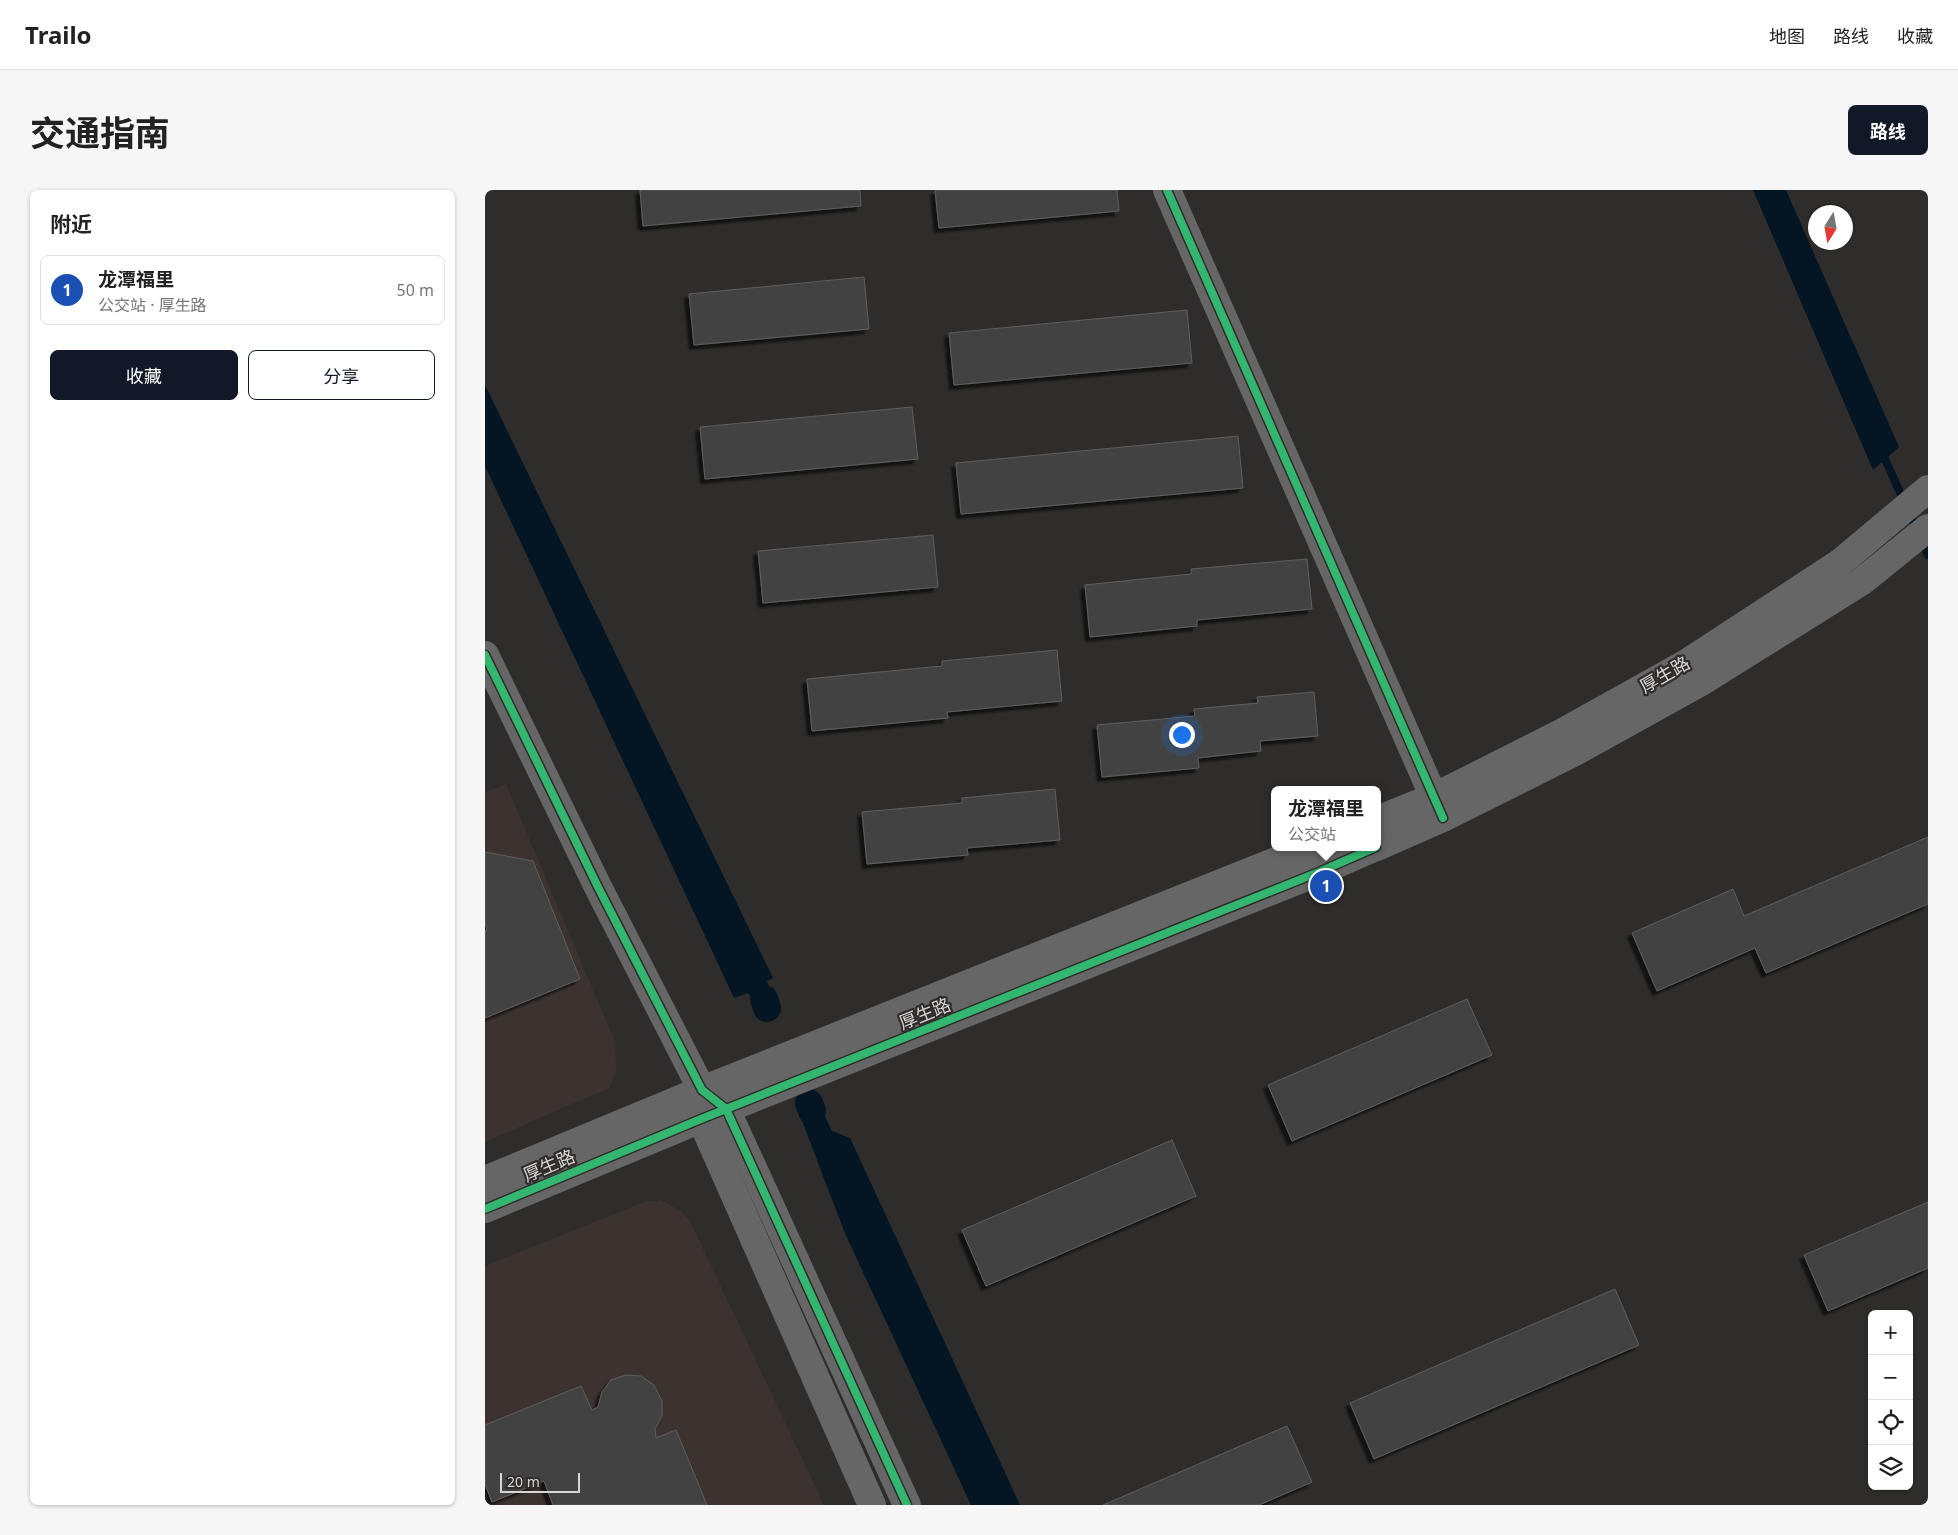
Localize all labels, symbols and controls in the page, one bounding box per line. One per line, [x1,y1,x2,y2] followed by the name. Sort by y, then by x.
[25,18,92,51] text: Trailo
[1769,24,1805,48] text: 地图
[1833,24,1869,48] text: 路线
[1897,24,1933,48] text: 收藏
[1848,105,1928,155] button: 路线
[30,109,170,156] text: 交通指南
[1808,205,1853,250] north arrow
[50,210,92,238] text: 附近
[98,266,174,292] text: 龙潭福里
[62,279,72,301] text: 1
[397,279,434,301] text: 50 m
[98,294,207,316] text: 公交站 · 厚生路
[50,350,238,400] button: 收藏
[248,350,435,400] button: 分享
[1635,650,1694,698] street label: 厚生路
[1169,722,1195,748] your location
[1271,786,1381,851] popup
[1288,795,1364,821] text: 龙潭福里
[1288,823,1336,845] text: 公交站
[1310,867,1342,905] pin: 1
[895,992,954,1034] street label: 厚生路
[519,1143,578,1187] street label: 厚生路
[1868,1310,1913,1490] map controls
[1868,1310,1913,1355] button: +
[1868,1355,1913,1400] button: −
[1868,1400,1913,1445] button: locate
[1868,1445,1913,1490] button: layers
[500,1470,580,1493] scale bar
[507,1472,540,1491] text: 20 m

